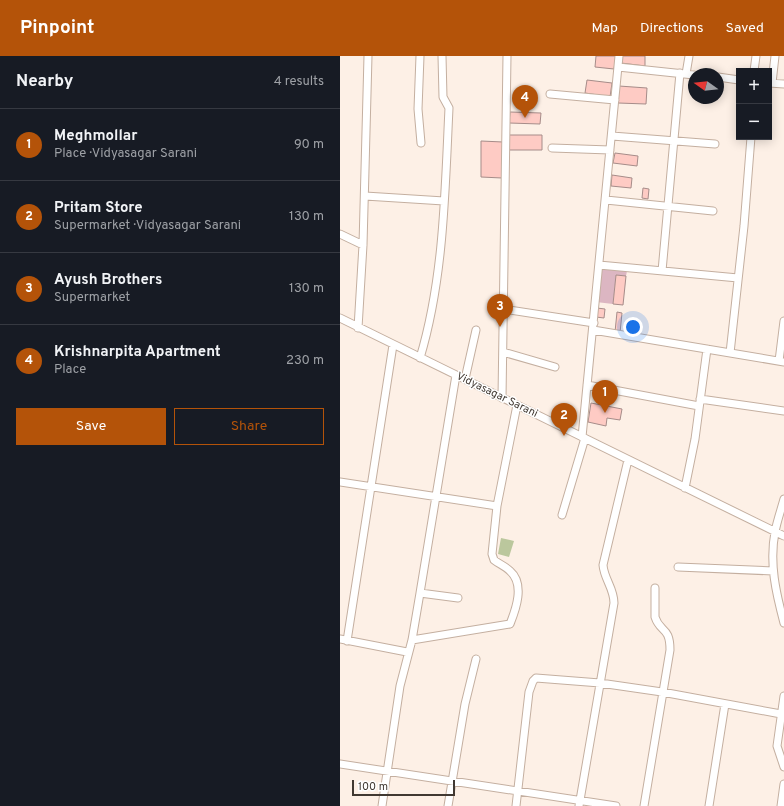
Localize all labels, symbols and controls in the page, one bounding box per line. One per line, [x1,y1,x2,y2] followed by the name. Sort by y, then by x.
[20,16,95,40] text: Pinpoint
[592,20,618,37] text: Map
[640,20,704,37] text: Directions
[726,20,764,37] text: Saved
[688,68,724,104] north arrow
[736,68,772,140] map controls
[736,68,772,104] button: +
[16,71,73,93] text: Nearby
[274,74,324,90] text: 4 results
[512,85,538,118] pin: 4
[736,104,772,140] button: −
[54,127,138,146] text: Meghmollar
[26,137,32,153] text: 1
[294,137,324,153] text: 90 m
[54,146,197,162] text: Place · Vidyasagar Sarani
[54,199,143,218] text: Pritam Store
[25,209,33,225] text: 2
[289,209,324,225] text: 130 m
[54,218,241,234] text: Supermarket · Vidyasagar Sarani
[54,271,162,290] text: Ayush Brothers
[25,281,33,297] text: 3
[289,281,324,297] text: 130 m
[54,290,130,306] text: Supermarket
[487,294,513,327] pin: 3
[623,317,643,337] your location
[54,343,221,362] text: Krishnarpita Apartment
[25,353,33,369] text: 4
[286,353,324,369] text: 230 m
[54,362,86,378] text: Place
[454,369,540,421] street label: Vidyasagar Sarani
[592,380,618,413] pin: 1
[551,403,577,436] pin: 2
[16,408,166,445] button: Save
[174,408,324,445] button: Share
[352,778,455,797] scale bar
[358,780,388,794] text: 100 m

